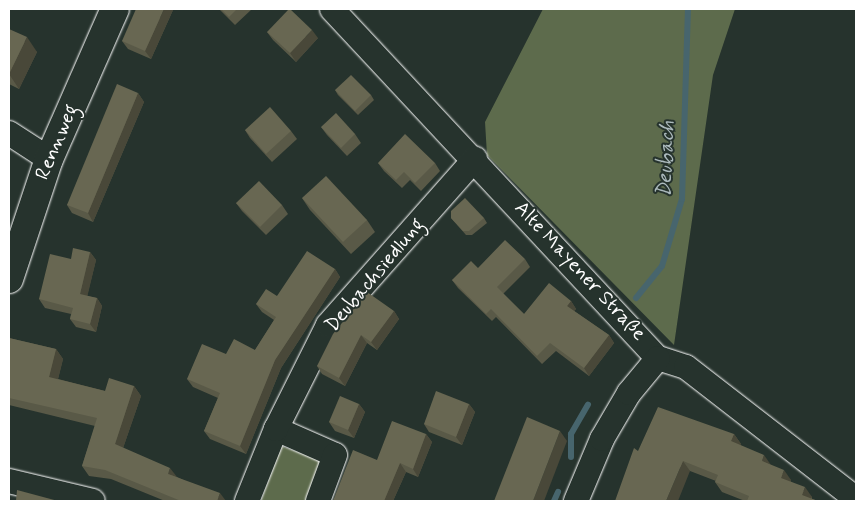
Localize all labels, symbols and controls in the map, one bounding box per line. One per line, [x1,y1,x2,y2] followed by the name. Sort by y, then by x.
[30,100,84,184] street label: Rennweg
[651,120,681,198] water label: Deubach
[508,195,652,347] street label: Alte Mayener Straße
[320,213,430,337] street label: Deubachsiedlung

